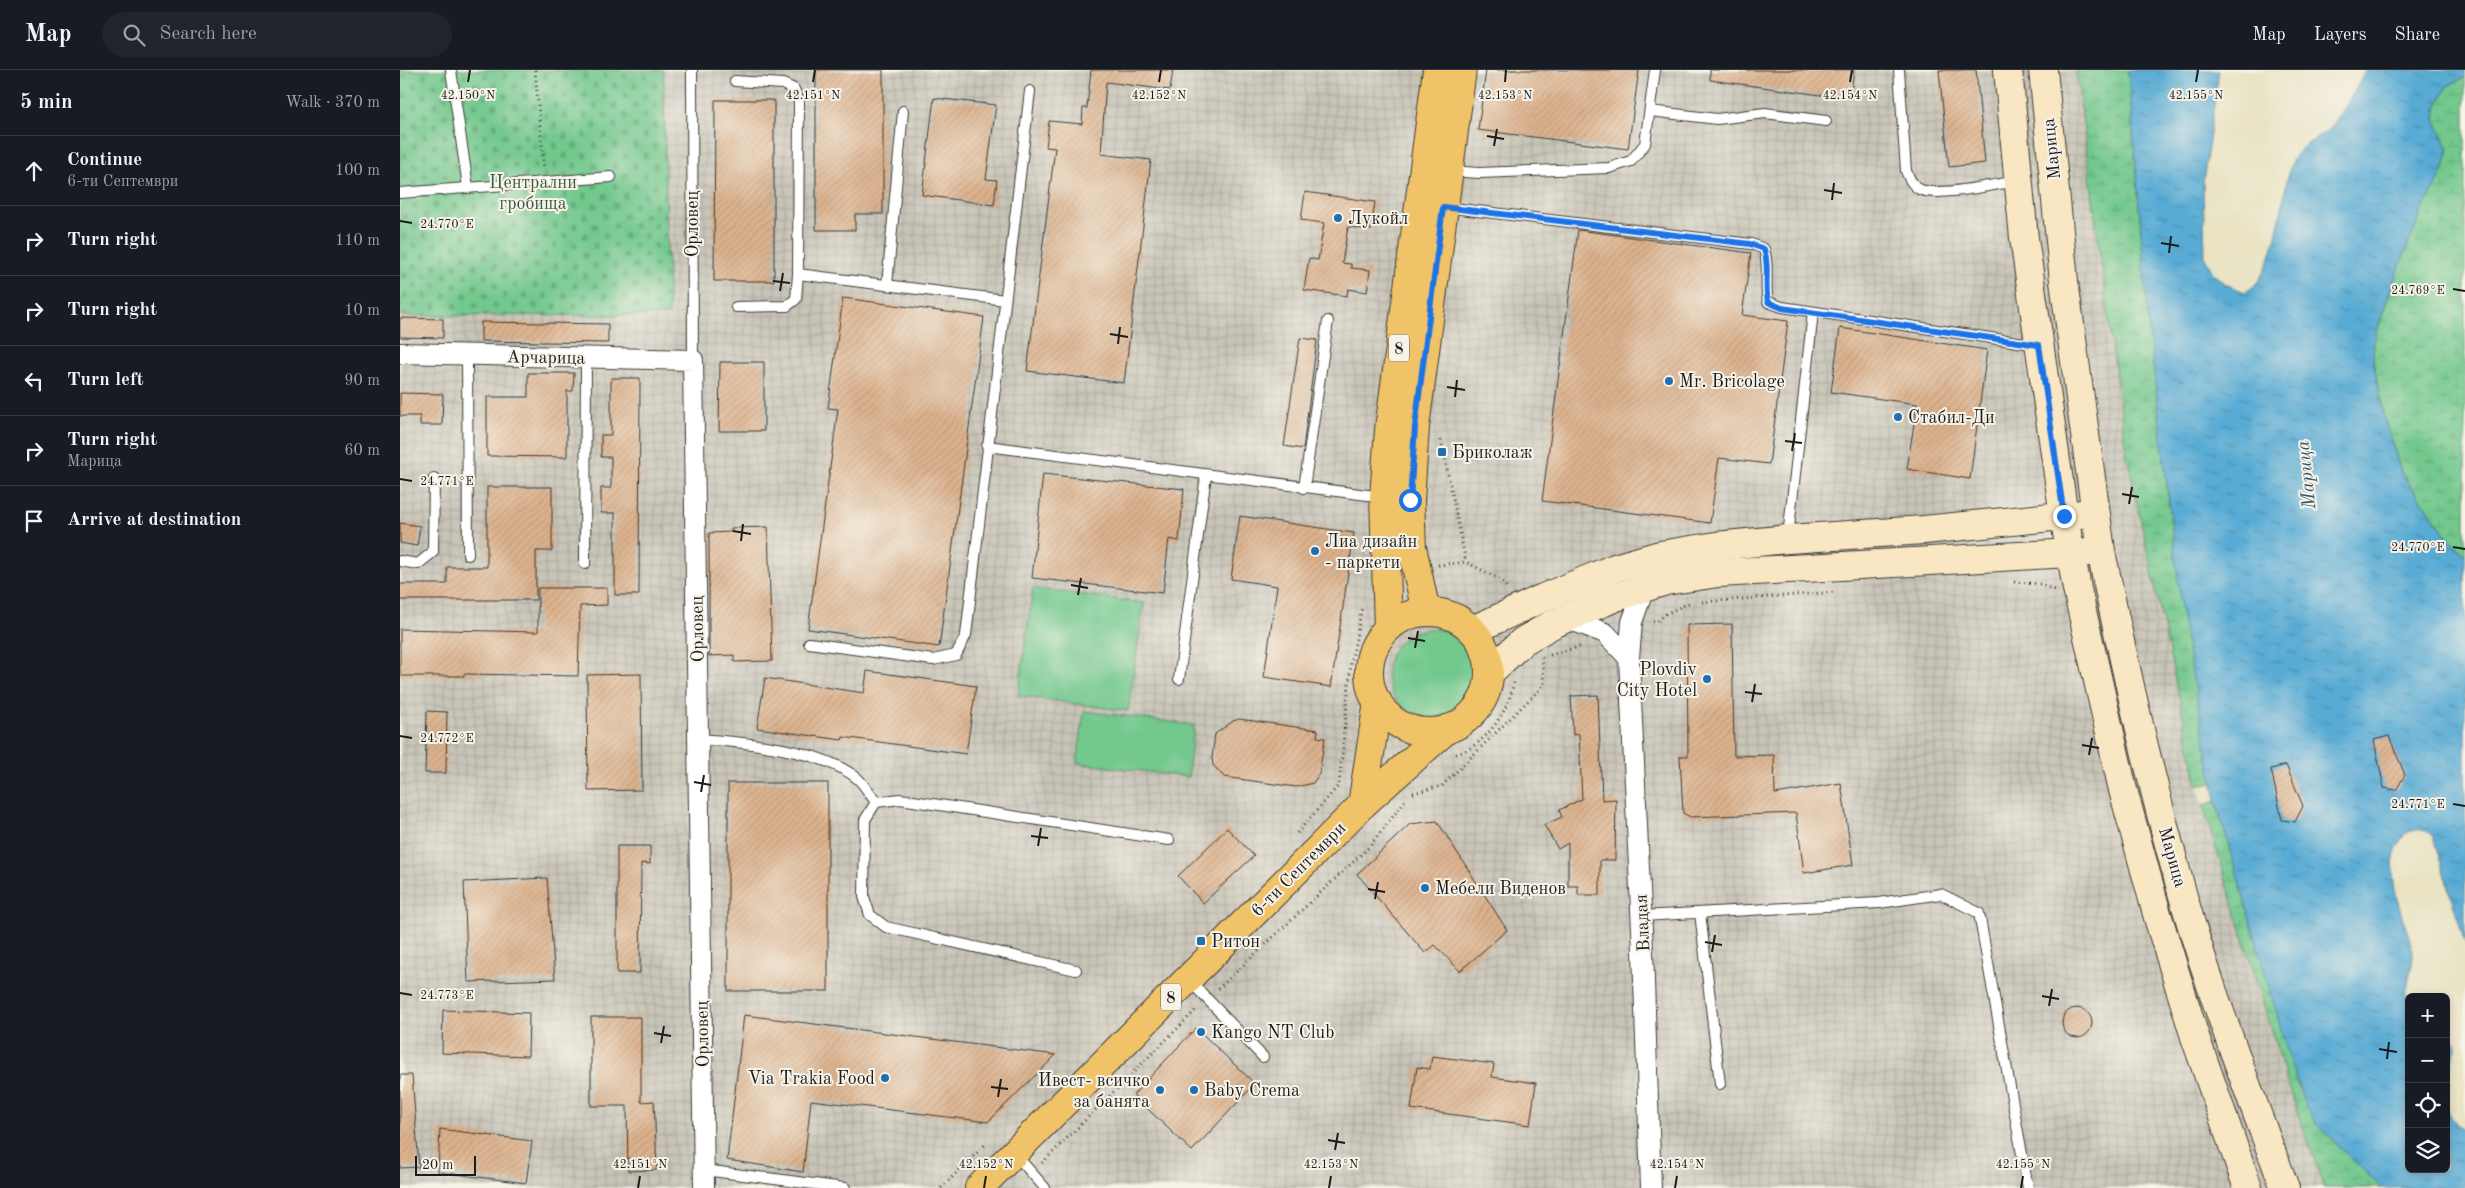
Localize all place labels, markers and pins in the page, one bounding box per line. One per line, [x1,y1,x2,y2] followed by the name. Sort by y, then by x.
[1348,210,1408,228] place label: Лукойл
[1332,212,1344,224] marker: Лукойл
[1679,373,1785,391] place label: Mr. Bricolage
[1663,375,1675,387] marker: Mr. Bricolage
[1908,409,1995,427] place label: Стабил-Ди
[1892,411,1904,423] marker: Стабил-Ди
[1452,444,1533,462] place label: Бриколаж
[1436,446,1448,458] marker: Бриколаж
[1325,533,1418,572] place label: Лиа дизайн - паркети
[1309,545,1321,557] marker: Лиа дизайн - паркети
[1617,661,1697,700] place label: Plovdiv City Hotel
[1701,673,1713,685] marker: Plovdiv City Hotel
[1435,880,1566,898] place label: Мебели Виденов
[1419,882,1431,894] marker: Мебели Виденов
[1211,933,1260,951] place label: Ритон
[1195,935,1207,947] marker: Ритон
[1211,1024,1334,1042] place label: Kango NT Club
[1195,1026,1207,1038] marker: Kango NT Club
[748,1070,875,1088] place label: Via Trakia Food
[879,1072,891,1084] marker: Via Trakia Food
[1038,1072,1150,1111] place label: Ивест- всичко за банята
[1204,1082,1300,1100] place label: Baby Crema
[1154,1084,1166,1096] marker: Ивест- всичко за банята
[1188,1084,1200,1096] marker: Baby Crema

